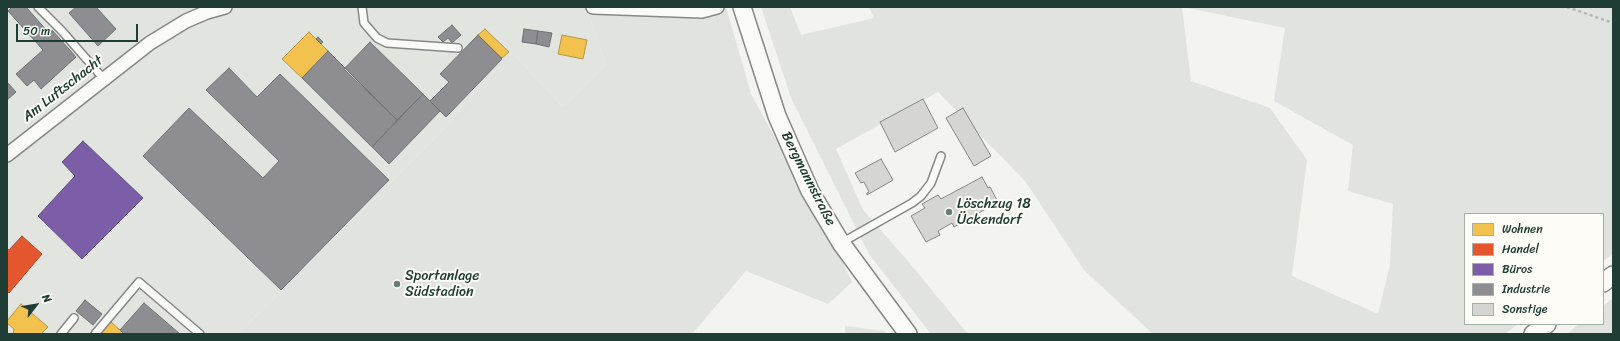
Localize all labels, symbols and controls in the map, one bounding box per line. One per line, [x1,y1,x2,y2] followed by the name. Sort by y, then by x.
[18,16,140,42] scale bar
[23,20,50,42] text: 50 m
[20,52,106,126] street label: Am Luftschacht
[777,129,839,229] street label: Bergmannstraße
[957,196,1031,228] place label: Löschzug 18 Ückendorf
[944,207,954,217] marker: Löschzug 18 Ückendorf
[1464,213,1604,325] legend
[1502,218,1543,240] text: Wohnen
[1502,238,1539,260] text: Handel
[1502,258,1533,280] text: Büros
[405,268,480,300] place label: Sportanlage Südstadion
[1502,278,1550,300] text: Industrie
[392,279,402,289] marker: Sportanlage Südstadion
[16,285,56,325] north arrow
[37,290,57,307] text: N
[1502,298,1548,320] text: Sonstige

